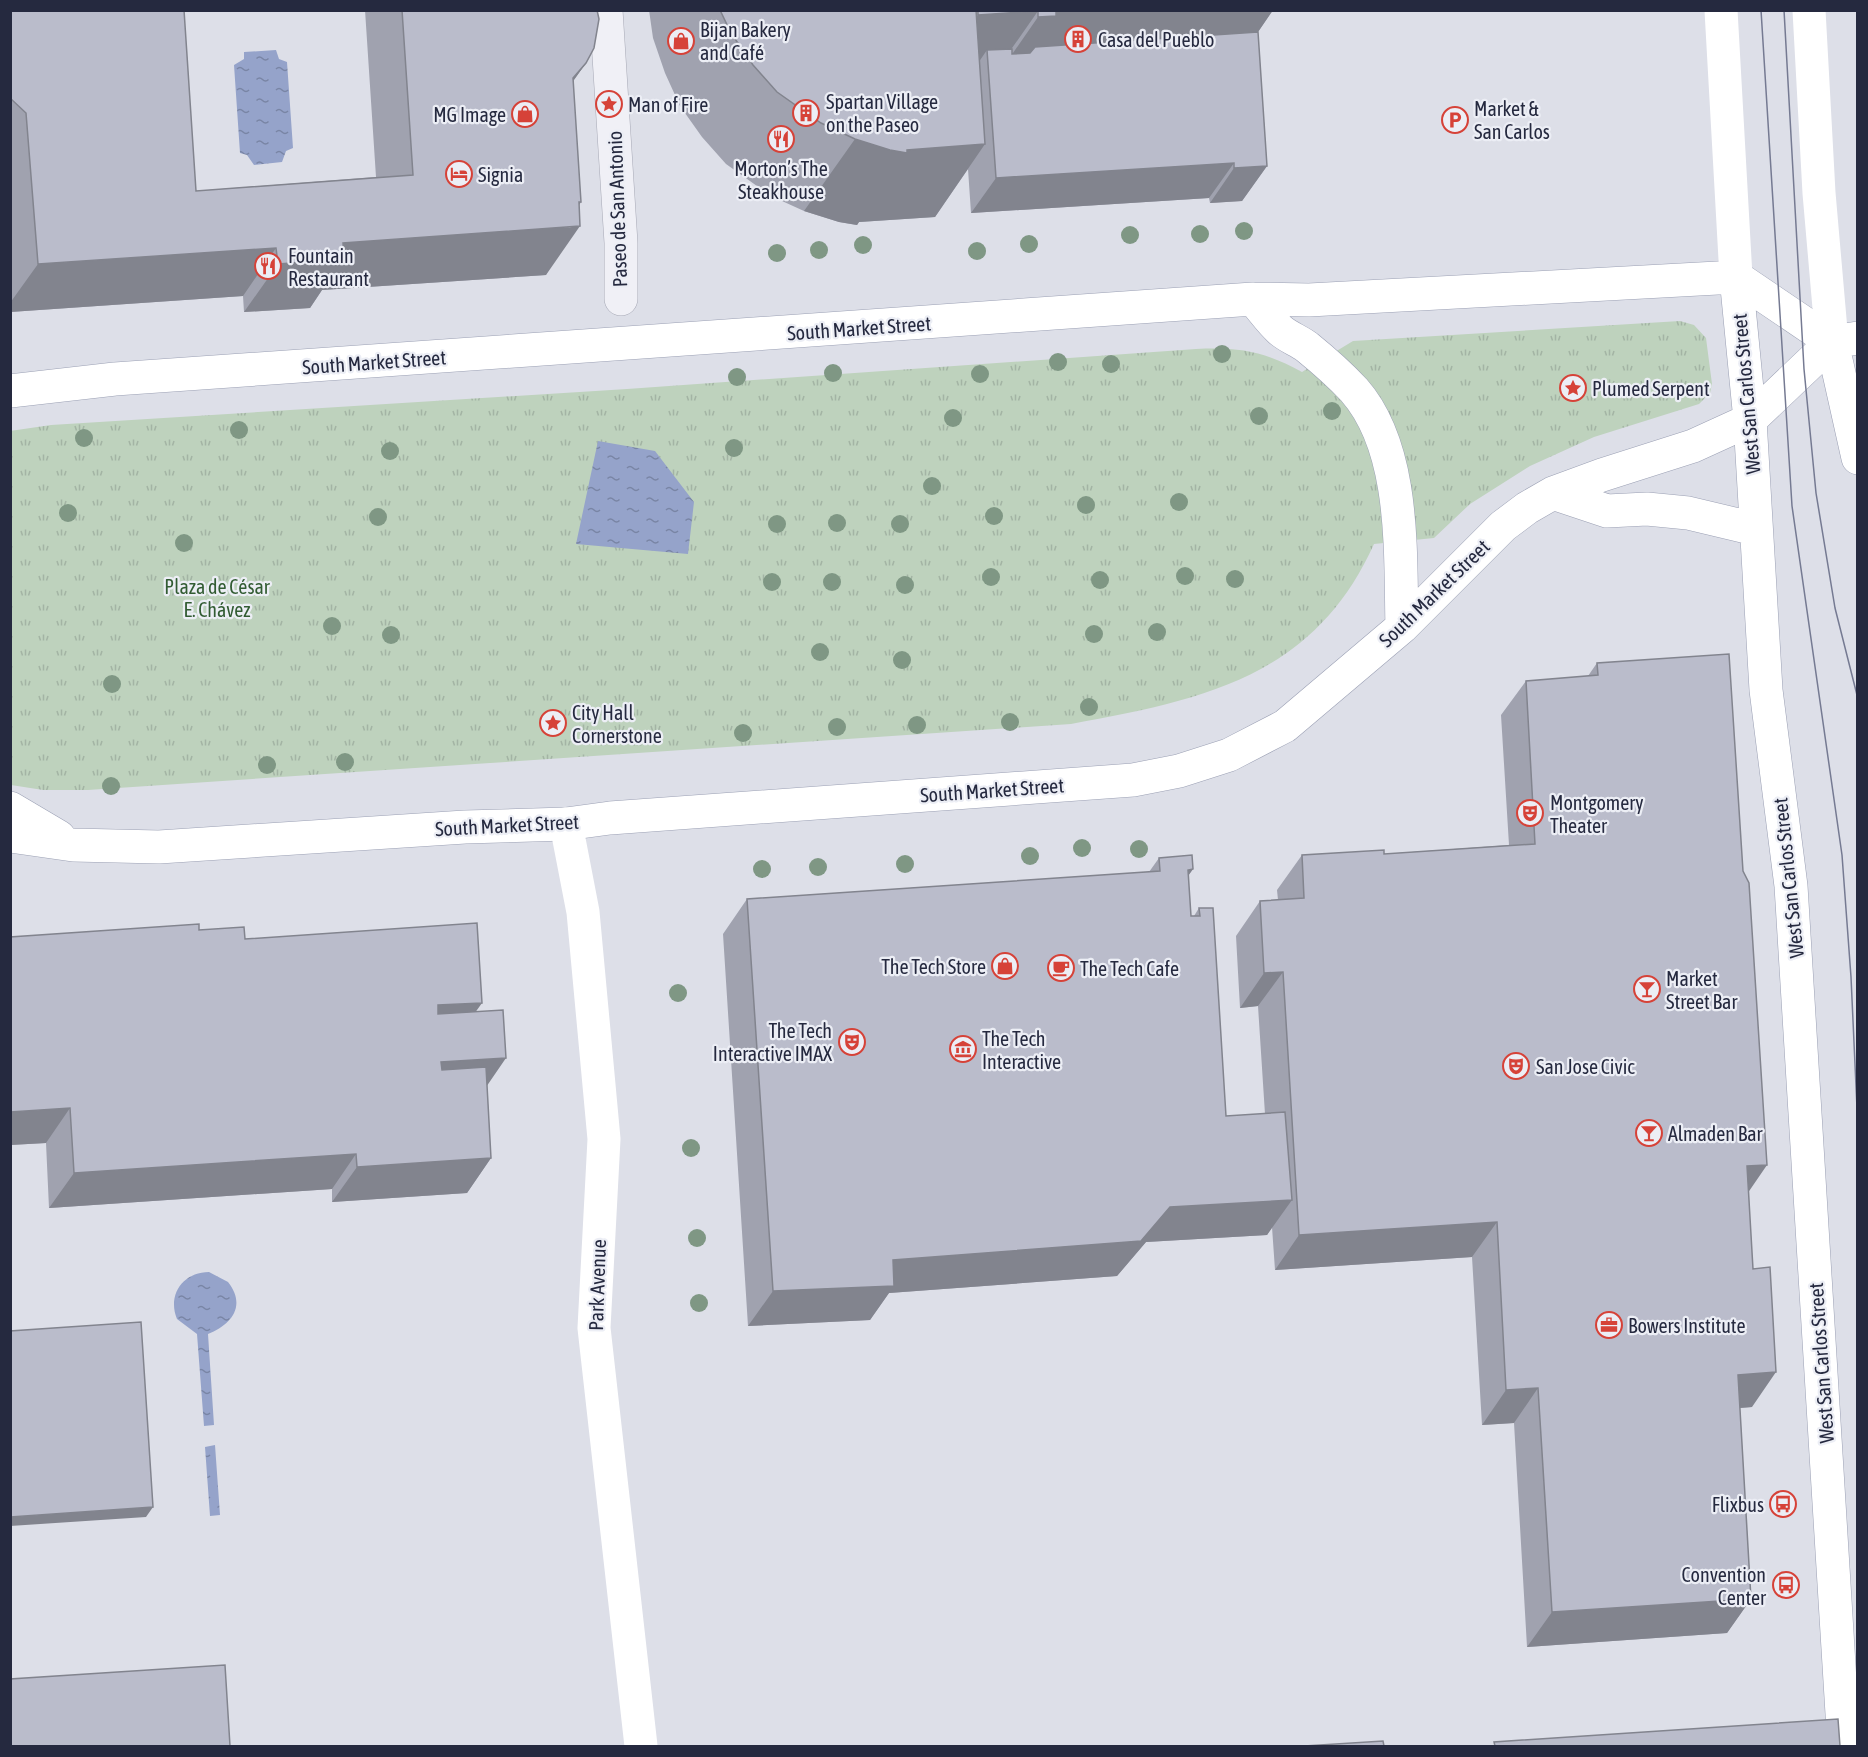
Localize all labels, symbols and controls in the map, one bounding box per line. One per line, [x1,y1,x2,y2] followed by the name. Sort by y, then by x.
[700,18,791,64] place label: Bijan Bakery and Café
[1063,24,1093,54] building icon: Casa del Pueblo
[666,26,696,56] shop icon: Bijan Bakery and Café
[1098,28,1215,51] place label: Casa del Pueblo
[594,89,624,119] place icon: Man of Fire
[826,90,938,136] place label: Spartan Village on the Paseo
[628,93,708,116] place label: Man of Fire
[1474,97,1550,143] place label: Market & San Carlos
[791,98,821,128] building icon: Spartan Village on the Paseo
[510,99,540,129] shop icon: MG Image
[433,103,506,126] place label: MG Image
[1440,105,1470,135] parking icon: Market & San Carlos
[766,124,796,154] restaurant icon: Morton’s The Steakhouse
[603,130,631,288] street label: Paseo de San Antonio
[734,157,828,203] place label: Morton’s The Steakhouse
[444,159,474,189] hotel icon: Signia
[478,163,523,186] place label: Signia
[288,244,369,290] place label: Fountain Restaurant
[253,251,283,281] restaurant icon: Fountain Restaurant
[786,311,932,344] street label: South Market Street
[1728,313,1764,475] street label: West San Carlos Street
[301,345,447,378] street label: South Market Street
[1558,373,1588,403] place icon: Plumed Serpent
[1592,377,1710,400] place label: Plumed Serpent
[1374,535,1494,651] street label: South Market Street
[164,575,271,621] park label: Plaza de César E. Chávez
[572,701,662,747] place label: City Hall Cornerstone
[538,708,568,738] place icon: City Hall Cornerstone
[919,773,1065,806] street label: South Market Street
[1550,791,1643,837] place label: Montgomery Theater
[1768,796,1808,959] street label: West San Carlos Street
[1515,798,1545,828] theatre icon: Montgomery Theater
[434,810,580,840] street label: South Market Street
[990,951,1020,981] shop icon: The Tech Store
[1046,953,1076,983] cafe icon: The Tech Cafe
[881,955,986,978] place label: The Tech Store
[1080,957,1179,980] place label: The Tech Cafe
[1666,967,1738,1013] place label: Market Street Bar
[1632,974,1662,1004] bar icon: Market Street Bar
[713,1019,832,1065] place label: The Tech Interactive IMAX
[837,1027,867,1057] theatre icon: The Tech Interactive IMAX
[982,1027,1061,1073] place label: The Tech Interactive
[948,1034,978,1064] museum icon: The Tech Interactive
[1501,1051,1531,1081] theatre icon: San Jose Civic
[1536,1055,1635,1078] place label: San Jose Civic
[1634,1118,1664,1148] bar icon: Almaden Bar
[1668,1122,1764,1145] place label: Almaden Bar
[584,1239,610,1331] street label: Park Avenue
[1804,1282,1838,1444] street label: West San Carlos Street
[1594,1310,1624,1340] office icon: Bowers Institute
[1628,1314,1745,1337] place label: Bowers Institute
[1768,1489,1798,1519] bus stop icon: Flixbus
[1712,1493,1764,1516] place label: Flixbus
[1682,1563,1767,1609] place label: Convention Center
[1771,1570,1801,1600] bus stop icon: Convention Center

